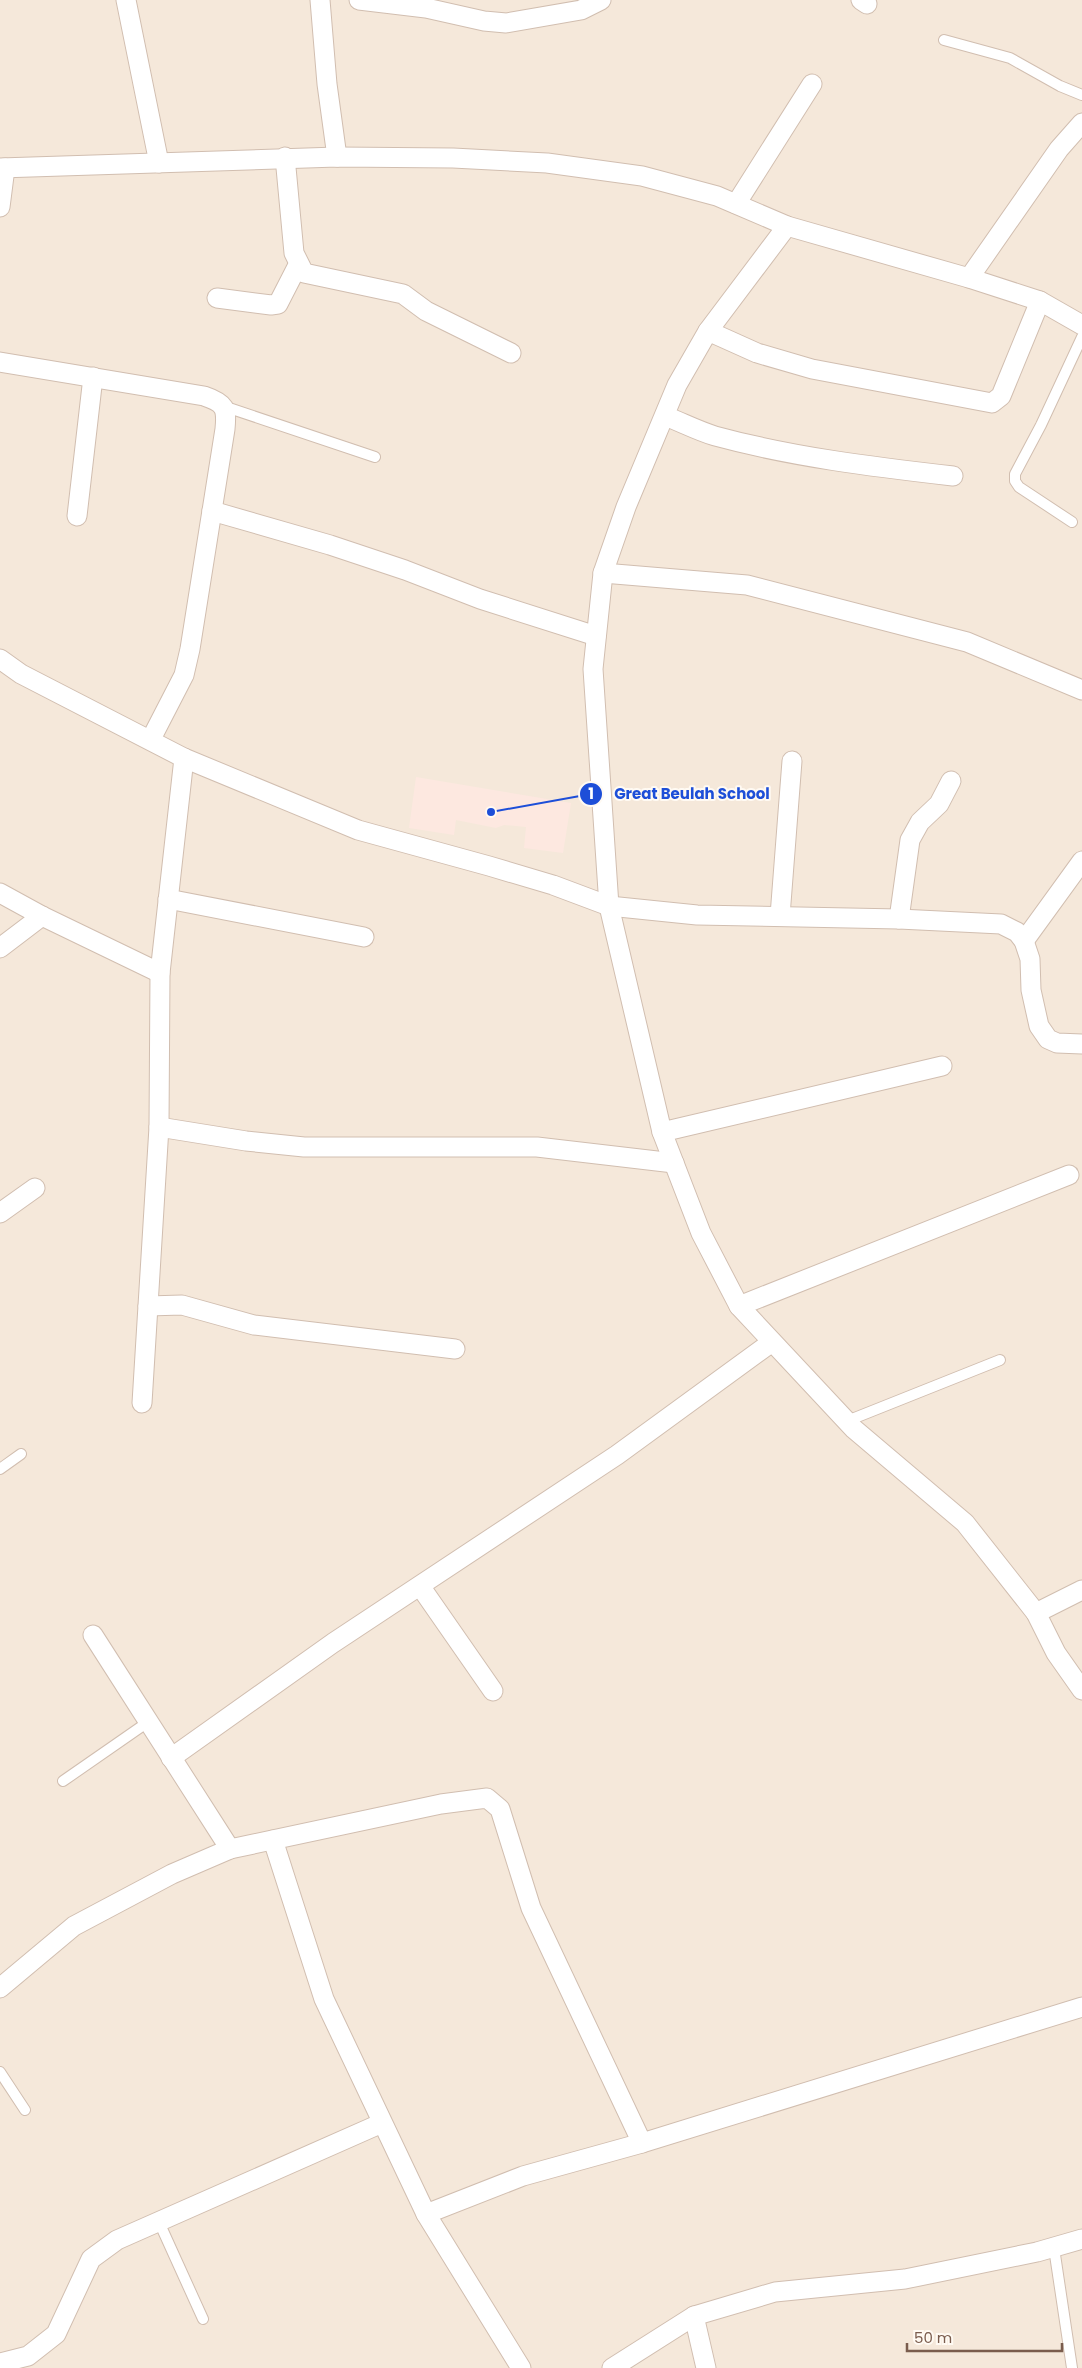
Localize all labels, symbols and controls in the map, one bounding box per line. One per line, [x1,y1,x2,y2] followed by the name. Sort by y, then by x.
[579,779,780,809] callout: Great Beulah School
[588,783,594,804] text: 1
[614,783,770,804] text: Great Beulah School
[907,2320,1062,2352] scale bar
[914,2327,952,2348] text: 50 m

